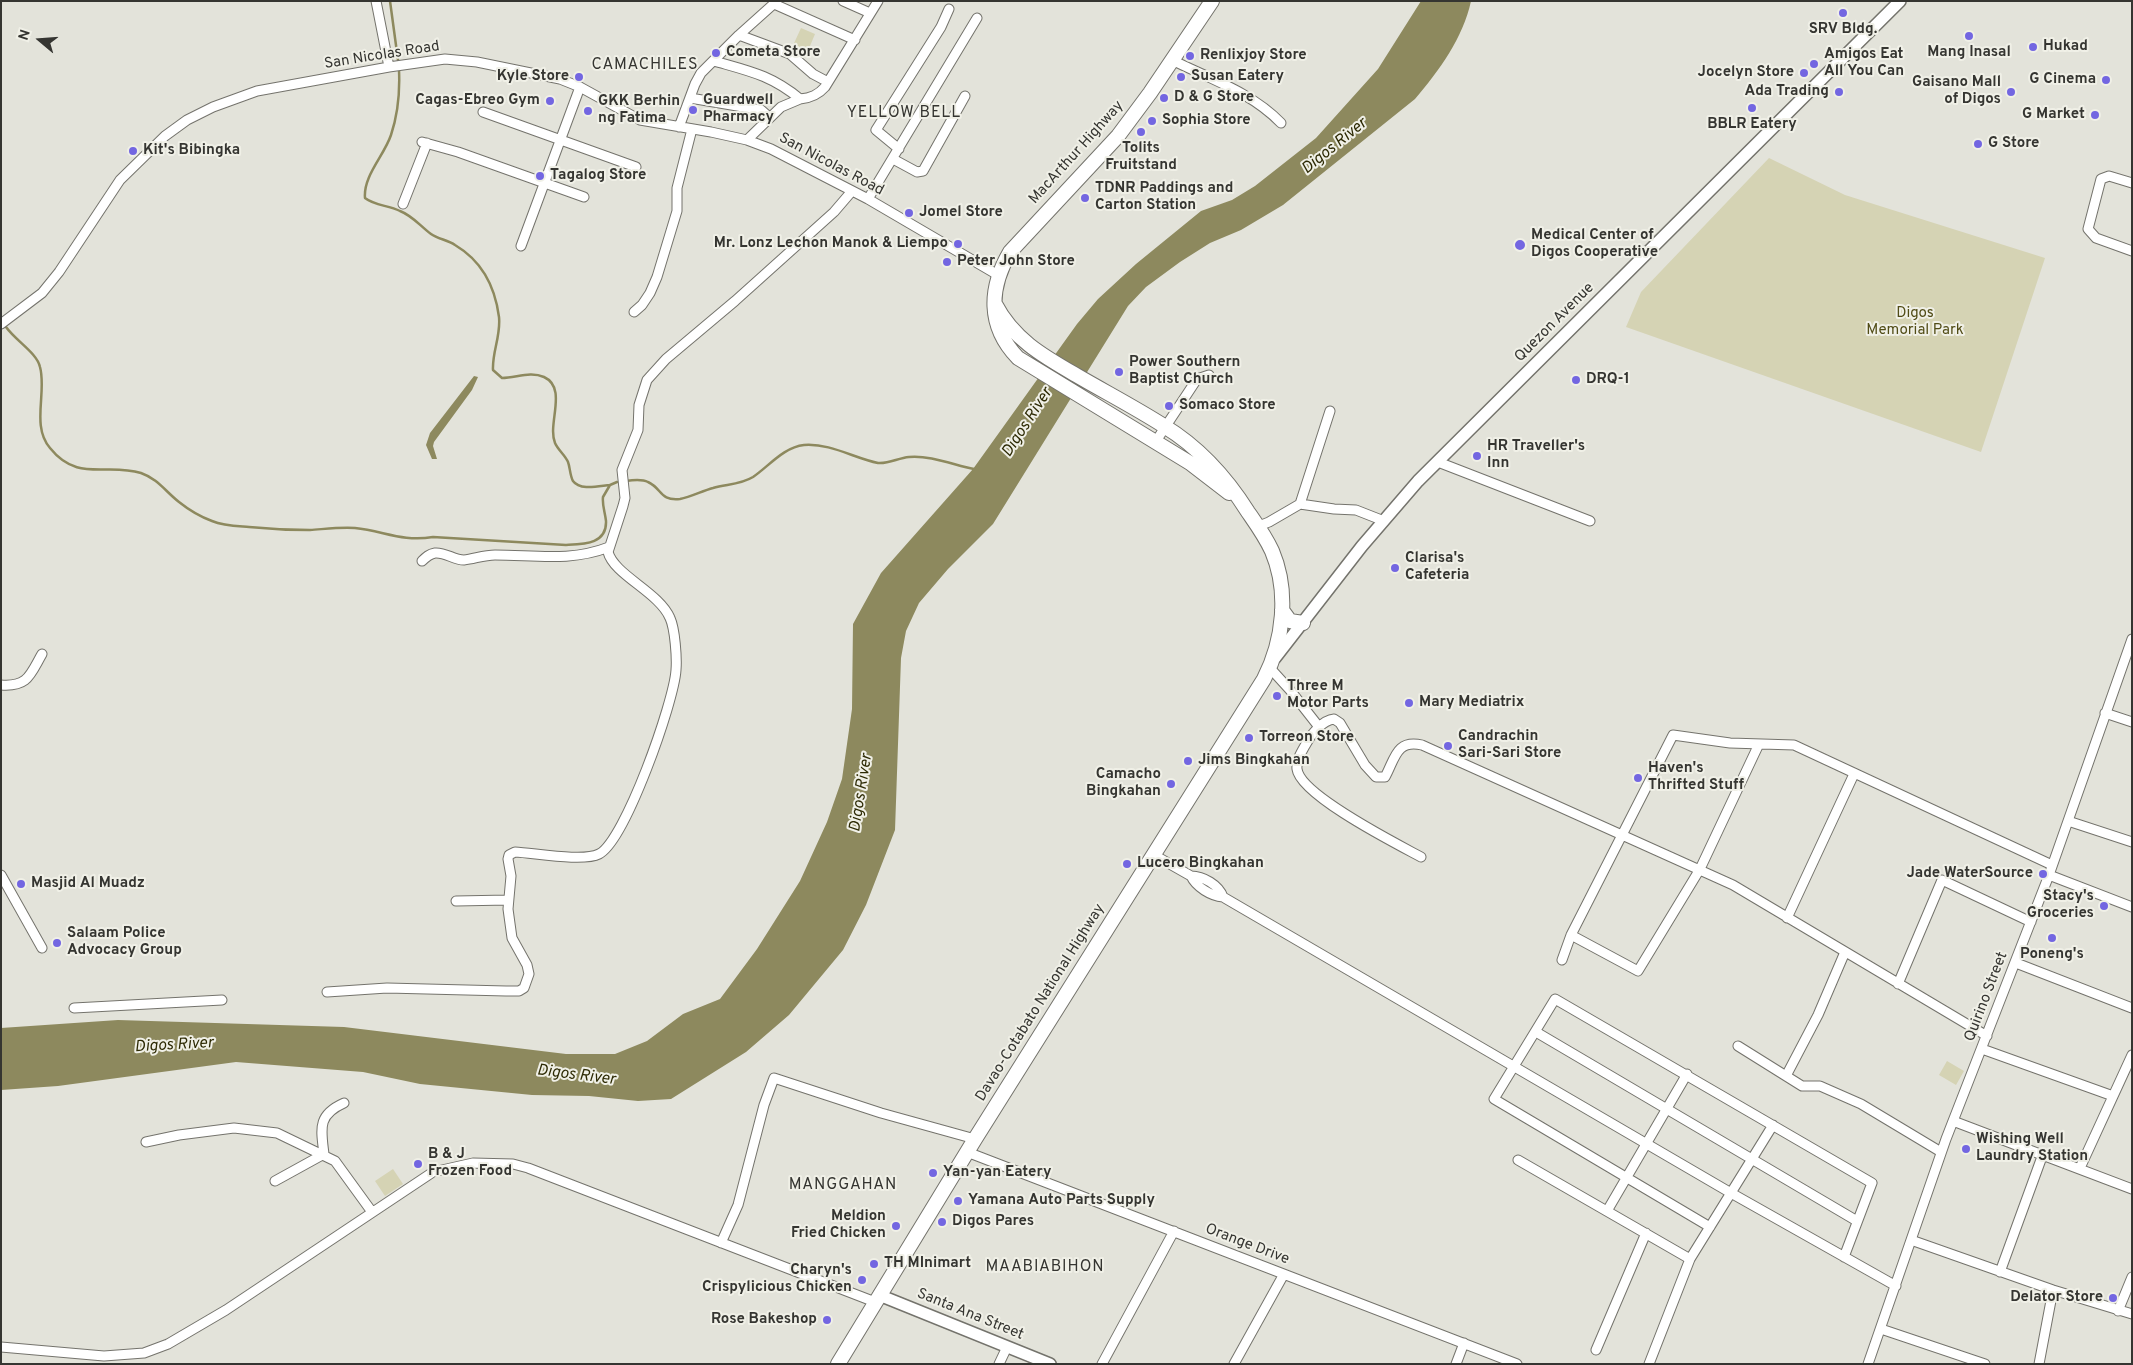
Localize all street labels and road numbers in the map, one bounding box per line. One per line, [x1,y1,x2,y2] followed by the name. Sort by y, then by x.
[323,38,441,74] street label: San Nicolas Road
[1026,98,1128,208] street label: MacArthur Highway
[775,130,887,200] street label: San Nicolas Road
[1511,279,1599,367] street label: Quezon Avenue
[973,901,1109,1105] street label: Davao-Cotabato National Highway
[1962,950,2012,1044] street label: Quirino Street
[1202,1221,1292,1269] street label: Orange Drive
[914,1285,1026,1345] street label: Santa Ana Street

